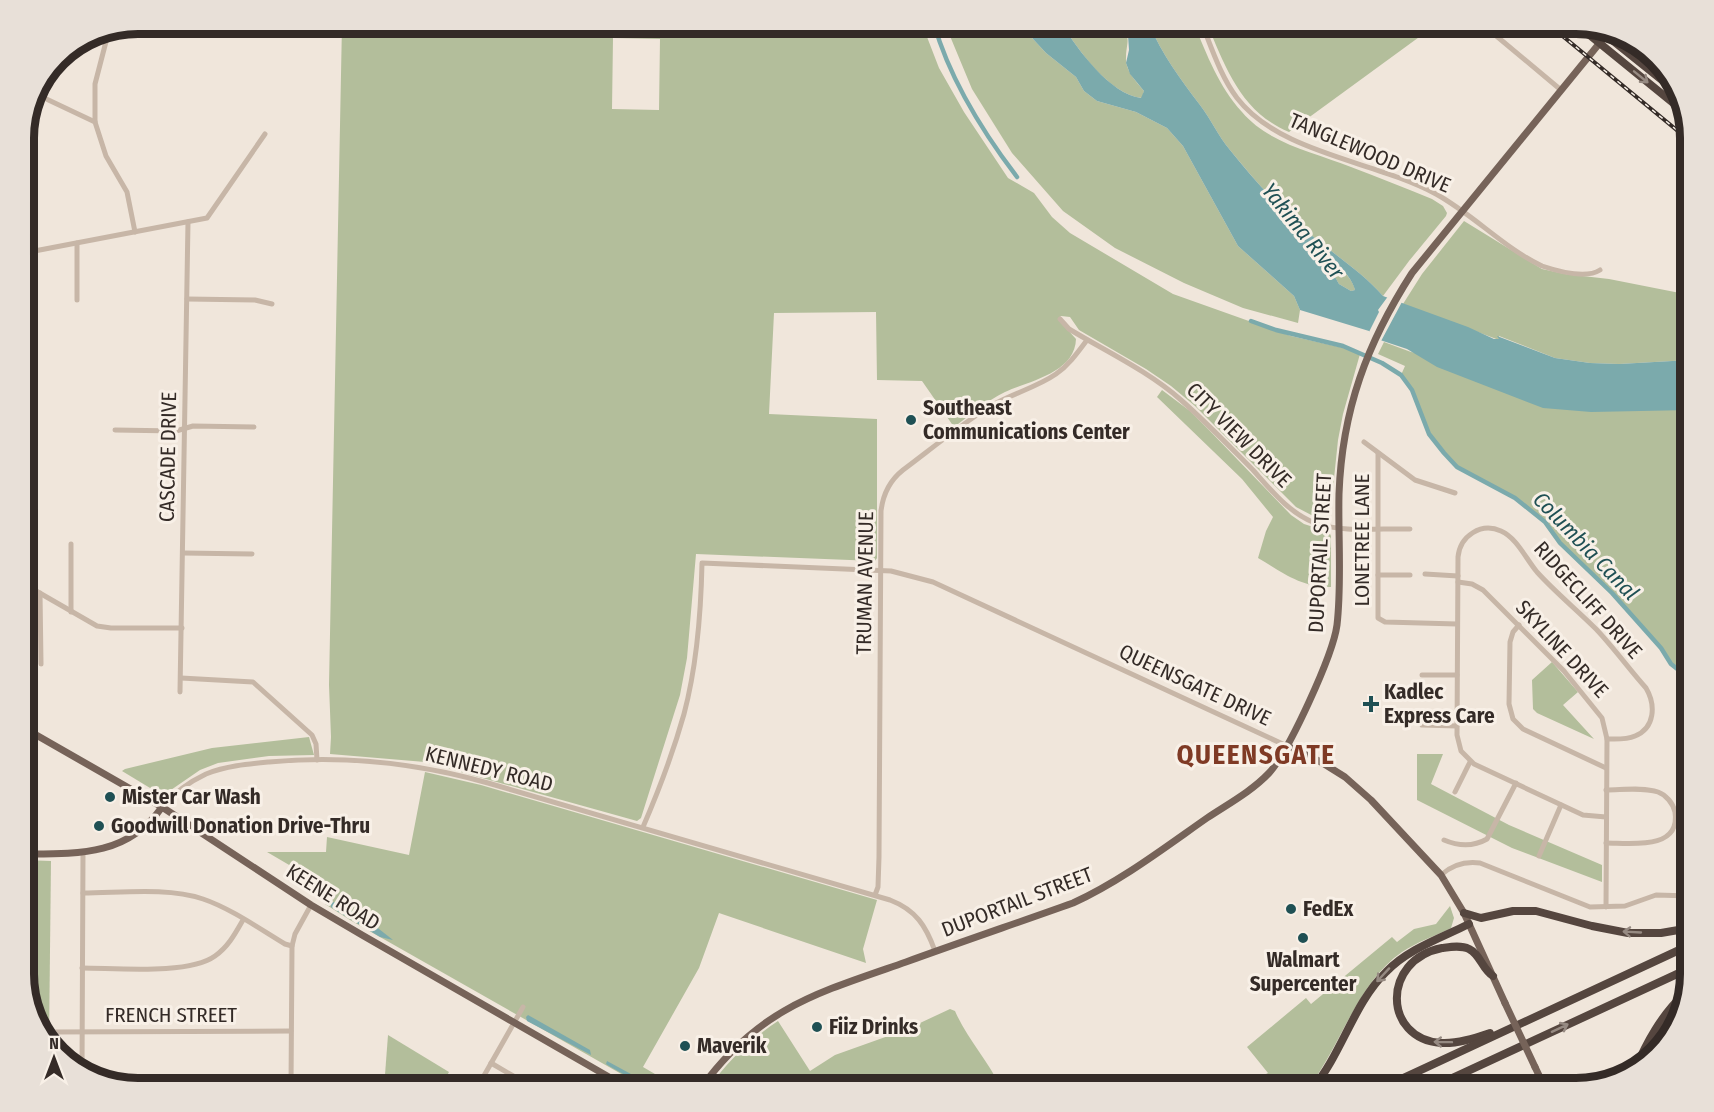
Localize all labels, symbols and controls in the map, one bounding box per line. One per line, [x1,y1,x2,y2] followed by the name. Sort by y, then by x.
[1633,70,1648,84] one-way arrow
[1285,107,1455,199] street label: TANGLEWOOD DRIVE
[1256,177,1351,286] water label: Yakima River
[1181,377,1297,493] street label: CITY VIEW DRIVE
[154,391,182,522] street label: CASCADE DRIVE
[923,395,1130,445] place label: Southeast Communications Center
[904,413,918,427] marker: Southeast Communications Center
[1303,472,1337,633] street label: DUPORTAIL STREET
[1349,473,1375,606] street label: LONETREE LANE
[1527,486,1645,606] water label: Columbia Canal
[851,511,879,655] street label: TRUMAN AVENUE
[1528,536,1648,664] street label: RIDGECLIFF DRIVE
[1510,595,1614,703] street label: SKYLINE DRIVE
[1115,638,1275,732] street label: QUEENSGATE DRIVE
[1384,679,1495,729] place label: Kadlec Express Care
[1362,695,1380,713] marker: Kadlec Express Care
[1177,739,1335,771] district label: QUEENSGATE
[422,741,556,797] street label: KENNEDY ROAD
[122,784,261,810] place label: Mister Car Wash
[103,790,117,804] marker: Mister Car Wash
[111,813,370,839] place label: Goodwill Donation Drive-Thru
[92,819,106,833] marker: Goodwill Donation Drive-Thru
[281,858,385,936] street label: KEENE ROAD
[938,861,1096,943] street label: DUPORTAIL STREET
[1303,896,1355,922] place label: FedEx
[1284,902,1298,916] marker: FedEx
[1622,927,1642,938] one-way arrow
[1296,931,1310,945] marker: Walmart Supercenter
[1250,947,1357,997] place label: Walmart Supercenter
[1376,967,1390,982] one-way arrow
[105,1002,237,1028] street label: FRENCH STREET
[829,1014,918,1040] place label: Fiiz Drinks
[810,1020,824,1034] marker: Fiiz Drinks
[1551,1022,1569,1033] one-way arrow
[24,1028,84,1088] north arrow
[697,1033,767,1059] place label: Maverik
[49,1034,59,1053] text: N
[1434,1036,1454,1048] one-way arrow
[678,1039,692,1053] marker: Maverik

